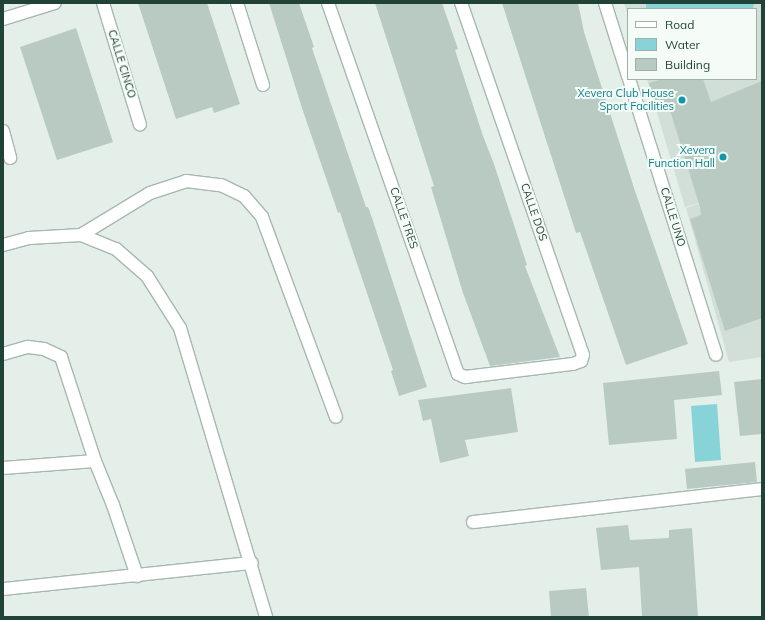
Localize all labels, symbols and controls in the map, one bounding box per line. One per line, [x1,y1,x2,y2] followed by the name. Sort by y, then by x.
[627,8,757,80] legend
[665,17,694,32] text: Road
[105,28,139,100] street label: CALLE CINCO
[665,37,700,52] text: Water
[665,57,710,72] text: Building
[577,87,674,113] place label: Xevera Club House Sport Facilities
[677,95,687,105] marker: Xevera Club House Sport Facilities
[648,144,715,170] place label: Xevera Function Hall
[718,152,728,162] marker: Xevera Function Hall
[518,181,550,243] street label: CALLE DOS
[387,185,421,251] street label: CALLE TRES
[658,186,688,248] street label: CALLE UNO

